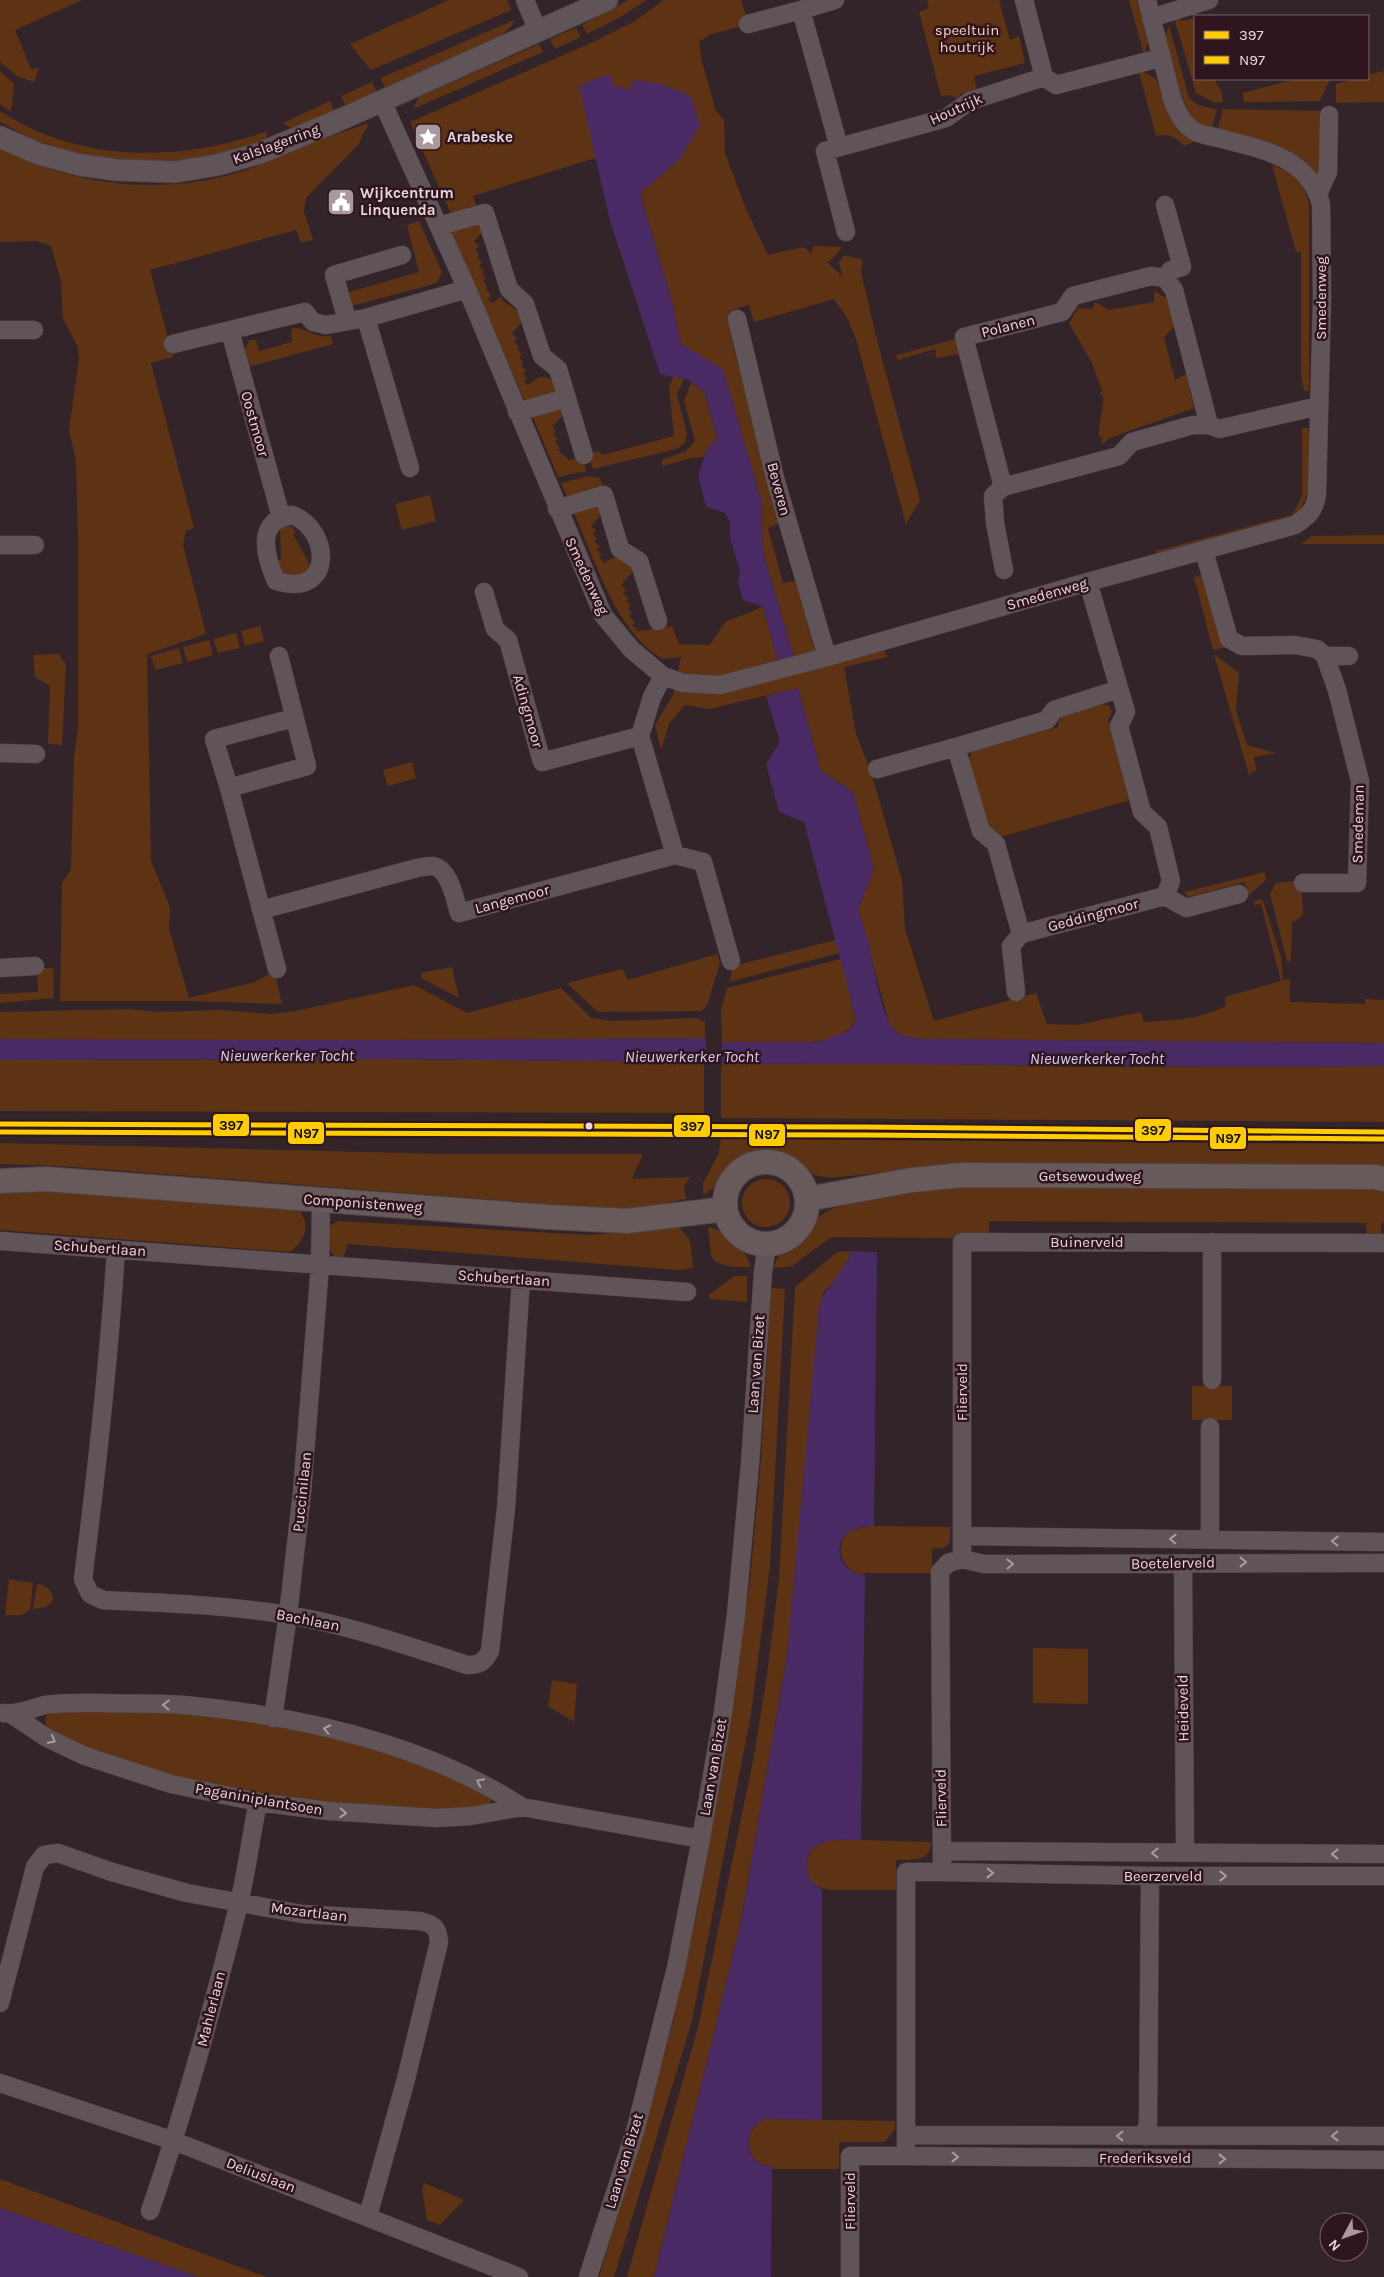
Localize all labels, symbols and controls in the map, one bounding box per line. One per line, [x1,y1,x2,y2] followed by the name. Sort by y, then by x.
[1194,15,1369,80] legend
[935,21,999,56] park label: speeltuin houtrijk
[1239,26,1264,44] text: 397
[1239,51,1265,69] text: N97
[927,89,985,129] street label: Houtrijk
[230,120,322,168] street label: Kalslagerring
[413,122,443,152] place icon: Arabeske
[447,128,513,146] place label: Arabeske
[360,184,454,219] place label: Wijkcentrum Linquenda
[326,187,356,217] public building icon: Wijkcentrum Linquenda
[1312,256,1330,340] street label: Smedenweg
[979,311,1037,341] street label: Polanen
[237,389,273,459] street label: Oostmoor
[763,460,795,518] street label: Beveren
[561,534,613,618] street label: Smedenweg
[1004,574,1090,614] street label: Smedenweg
[509,672,547,750] street label: Adingmoor
[1348,784,1368,864] street label: Smedeman
[473,880,552,918] street label: Langemoor
[1046,894,1141,936] street label: Geddingmoor
[220,1046,355,1065] water label: Nieuwerkerker Tocht
[625,1047,760,1066] water label: Nieuwerkerker Tocht
[1030,1049,1165,1068] water label: Nieuwerkerker Tocht
[212,1113,250,1137] line badge: 397
[673,1114,711,1138] line badge: 397
[219,1117,243,1134] text: 397
[680,1118,704,1135] text: 397
[1134,1118,1172,1142] line badge: 397
[287,1121,325,1145] line badge: N97
[584,1121,594,1131] unlabelled marker
[1141,1122,1165,1139] text: 397
[748,1123,786,1147] line badge: N97
[293,1125,319,1142] text: N97
[754,1126,780,1143] text: N97
[1209,1126,1247,1150] line badge: N97
[1215,1130,1241,1147] text: N97
[1039,1167,1142,1185] street label: Getsewoudweg
[303,1190,424,1216] street label: Componistenweg
[1050,1233,1124,1251] street label: Buinerveld
[53,1236,147,1260] street label: Schubertlaan
[457,1266,551,1290] street label: Schubertlaan
[744,1314,768,1414] street label: Laan van Bizet
[953,1363,971,1421] street label: Flierveld
[289,1451,315,1533] street label: Puccinilaan
[1169,1534,1177,1545] one-way arrow
[1331,1536,1339,1546] one-way arrow
[1131,1553,1215,1573] street label: Boetelerveld
[1239,1557,1247,1567] one-way arrow
[1006,1558,1014,1569] one-way arrow
[275,1605,341,1635] street label: Bachlaan
[1173,1674,1193,1742] street label: Heideveld
[162,1700,170,1710] one-way arrow
[696,1716,731,1817] street label: Laan van Bizet
[322,1724,331,1735] one-way arrow
[46,1734,55,1744] one-way arrow
[931,1769,951,1827] street label: Flierveld
[476,1778,485,1788] one-way arrow
[194,1779,324,1819] street label: Paganiniplantsoen
[340,1807,348,1818] one-way arrow
[1151,1848,1159,1858] one-way arrow
[1331,1849,1339,1859] one-way arrow
[1124,1867,1202,1885] street label: Beerzerveld
[987,1868,995,1879] one-way arrow
[1220,1871,1227,1881] one-way arrow
[270,1898,348,1926] street label: Mozartlaan
[193,1969,229,2049] street label: Mahlerlaan
[601,2111,647,2211] street label: Laan van Bizet
[1116,2131,1124,2141] one-way arrow
[1331,2131,1339,2141] one-way arrow
[1099,2149,1191,2167] street label: Frederiksveld
[951,2151,959,2162] one-way arrow
[224,2154,298,2196] street label: Deliuslaan
[1219,2154,1227,2164] one-way arrow
[841,2172,859,2230] street label: Flierveld
[1319,2212,1369,2262] north arrow
[1325,2236,1344,2255] text: N

